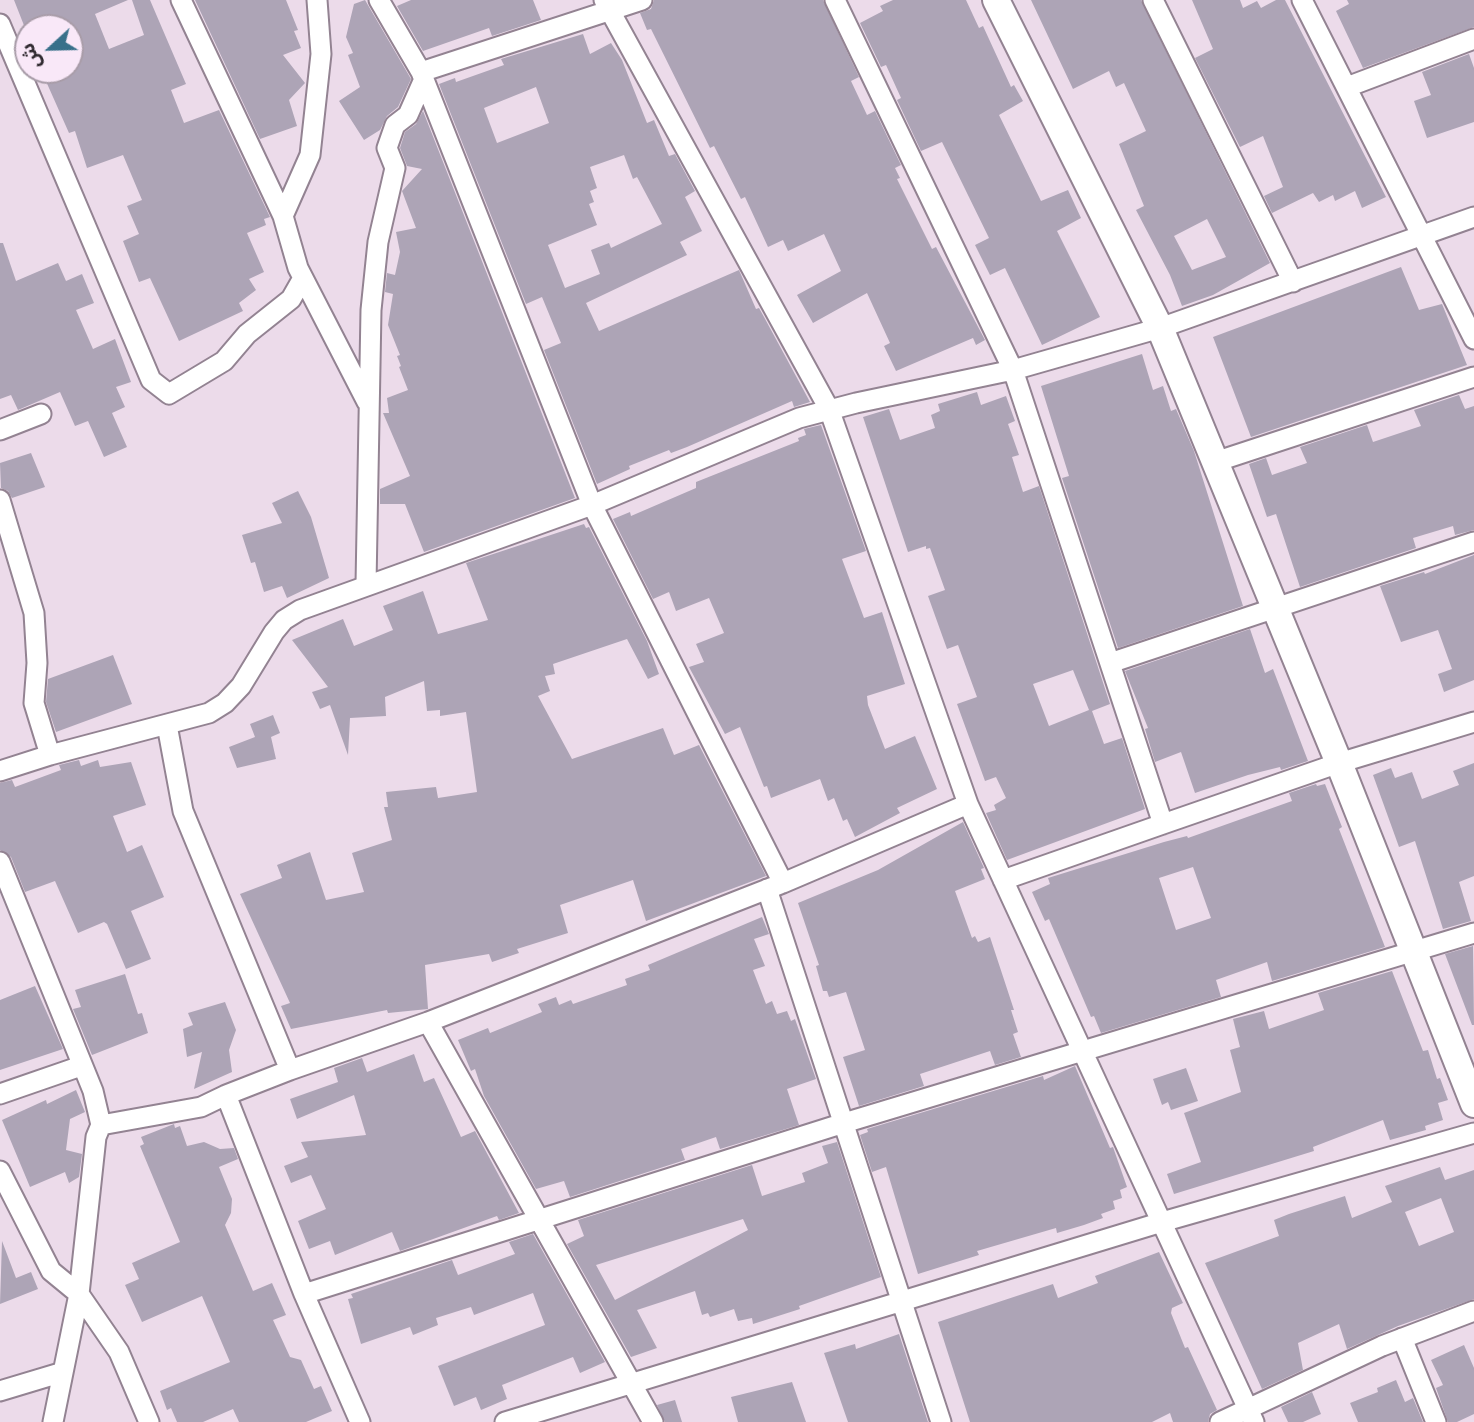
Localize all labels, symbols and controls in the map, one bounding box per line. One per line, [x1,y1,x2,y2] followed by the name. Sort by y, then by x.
[14,14,84,84] north arrow
[15,40,46,73] text: ش

